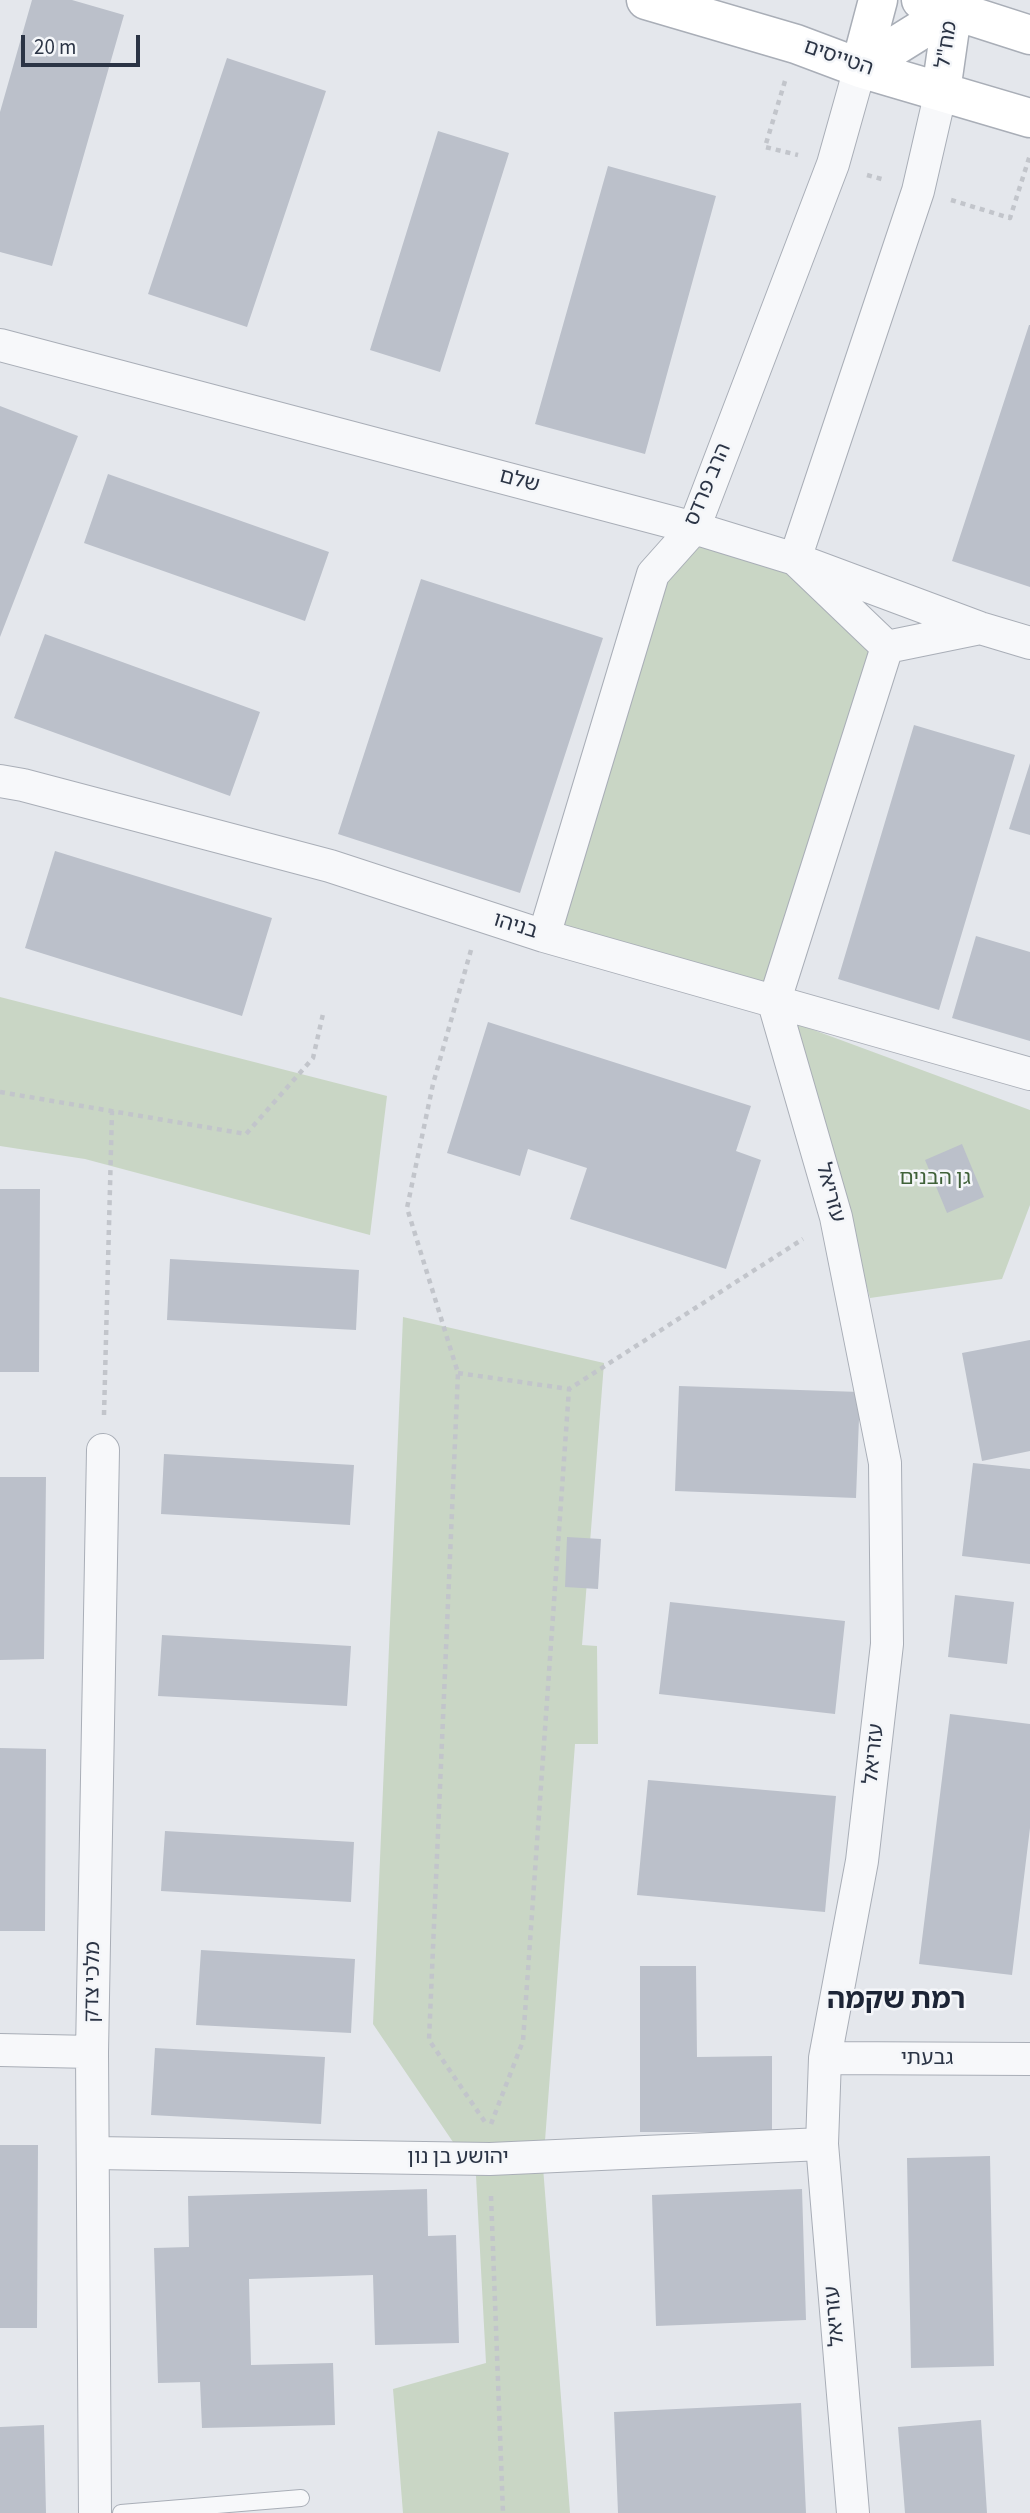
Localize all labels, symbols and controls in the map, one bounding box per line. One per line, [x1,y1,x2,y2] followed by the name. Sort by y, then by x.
[932,19,964,71] street label: מח"ל
[24,21,144,65] scale bar
[34,32,76,62] text: 20 m
[800,35,876,83] street label: הטייסים
[680,440,738,530] street label: הרב פרדס
[496,465,542,499] street label: שלם
[490,908,540,946] street label: בניהו
[809,1160,849,1226] street label: עזריאל
[899,1166,971,1192] park label: גן הבנים
[859,1723,891,1785] street label: עזריאל
[81,1941,107,2023] street label: מלכי צדק
[827,1985,965,2019] district label: רמת שקמה
[901,2046,953,2072] street label: גבעתי
[407,2145,509,2171] street label: יהושע בן נון
[821,2285,851,2347] street label: עזריאל

